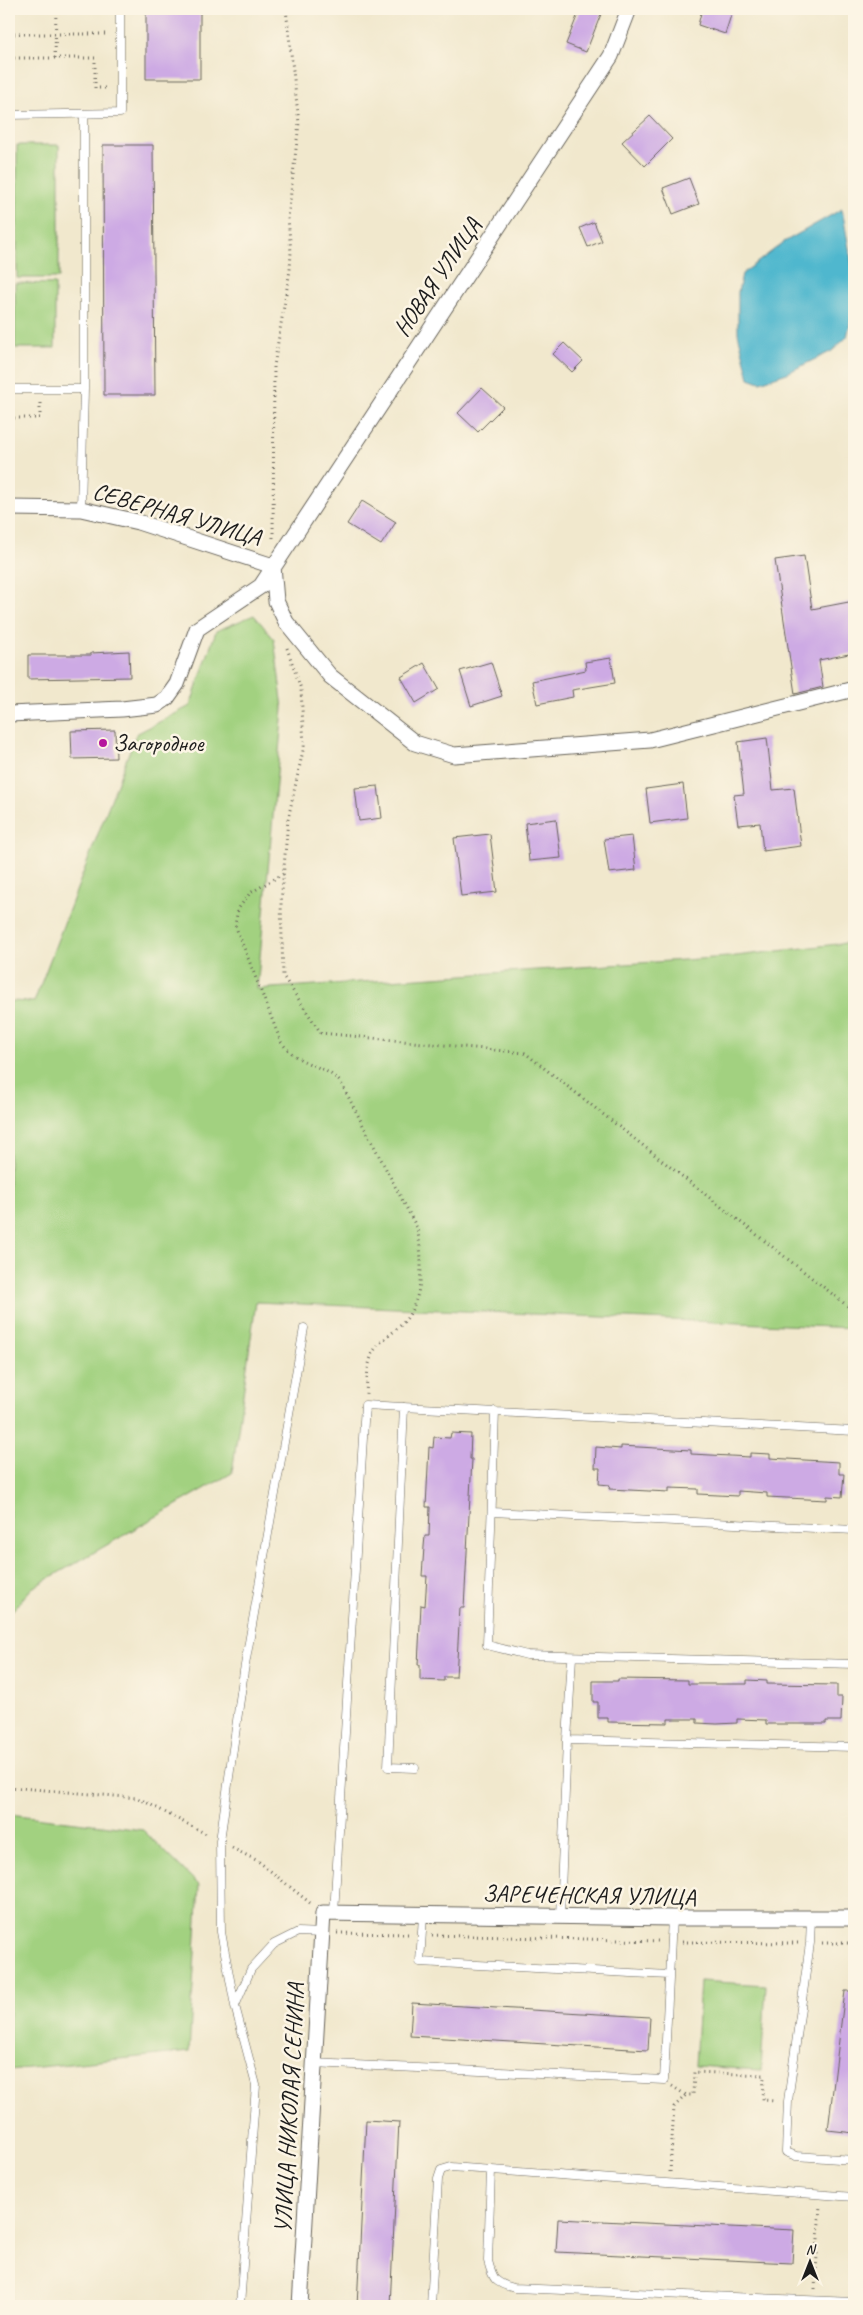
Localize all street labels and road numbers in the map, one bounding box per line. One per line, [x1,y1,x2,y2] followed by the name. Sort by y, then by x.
[386,211,488,342] street label: НОВАЯ УЛИЦА
[90,476,265,553] street label: СЕВЕРНАЯ УЛИЦА
[482,1878,697,1912] street label: ЗАРЕЧЕНСКАЯ УЛИЦА
[267,1981,311,2234] street label: УЛИЦА НИКОЛАЯ СЕНИНА

